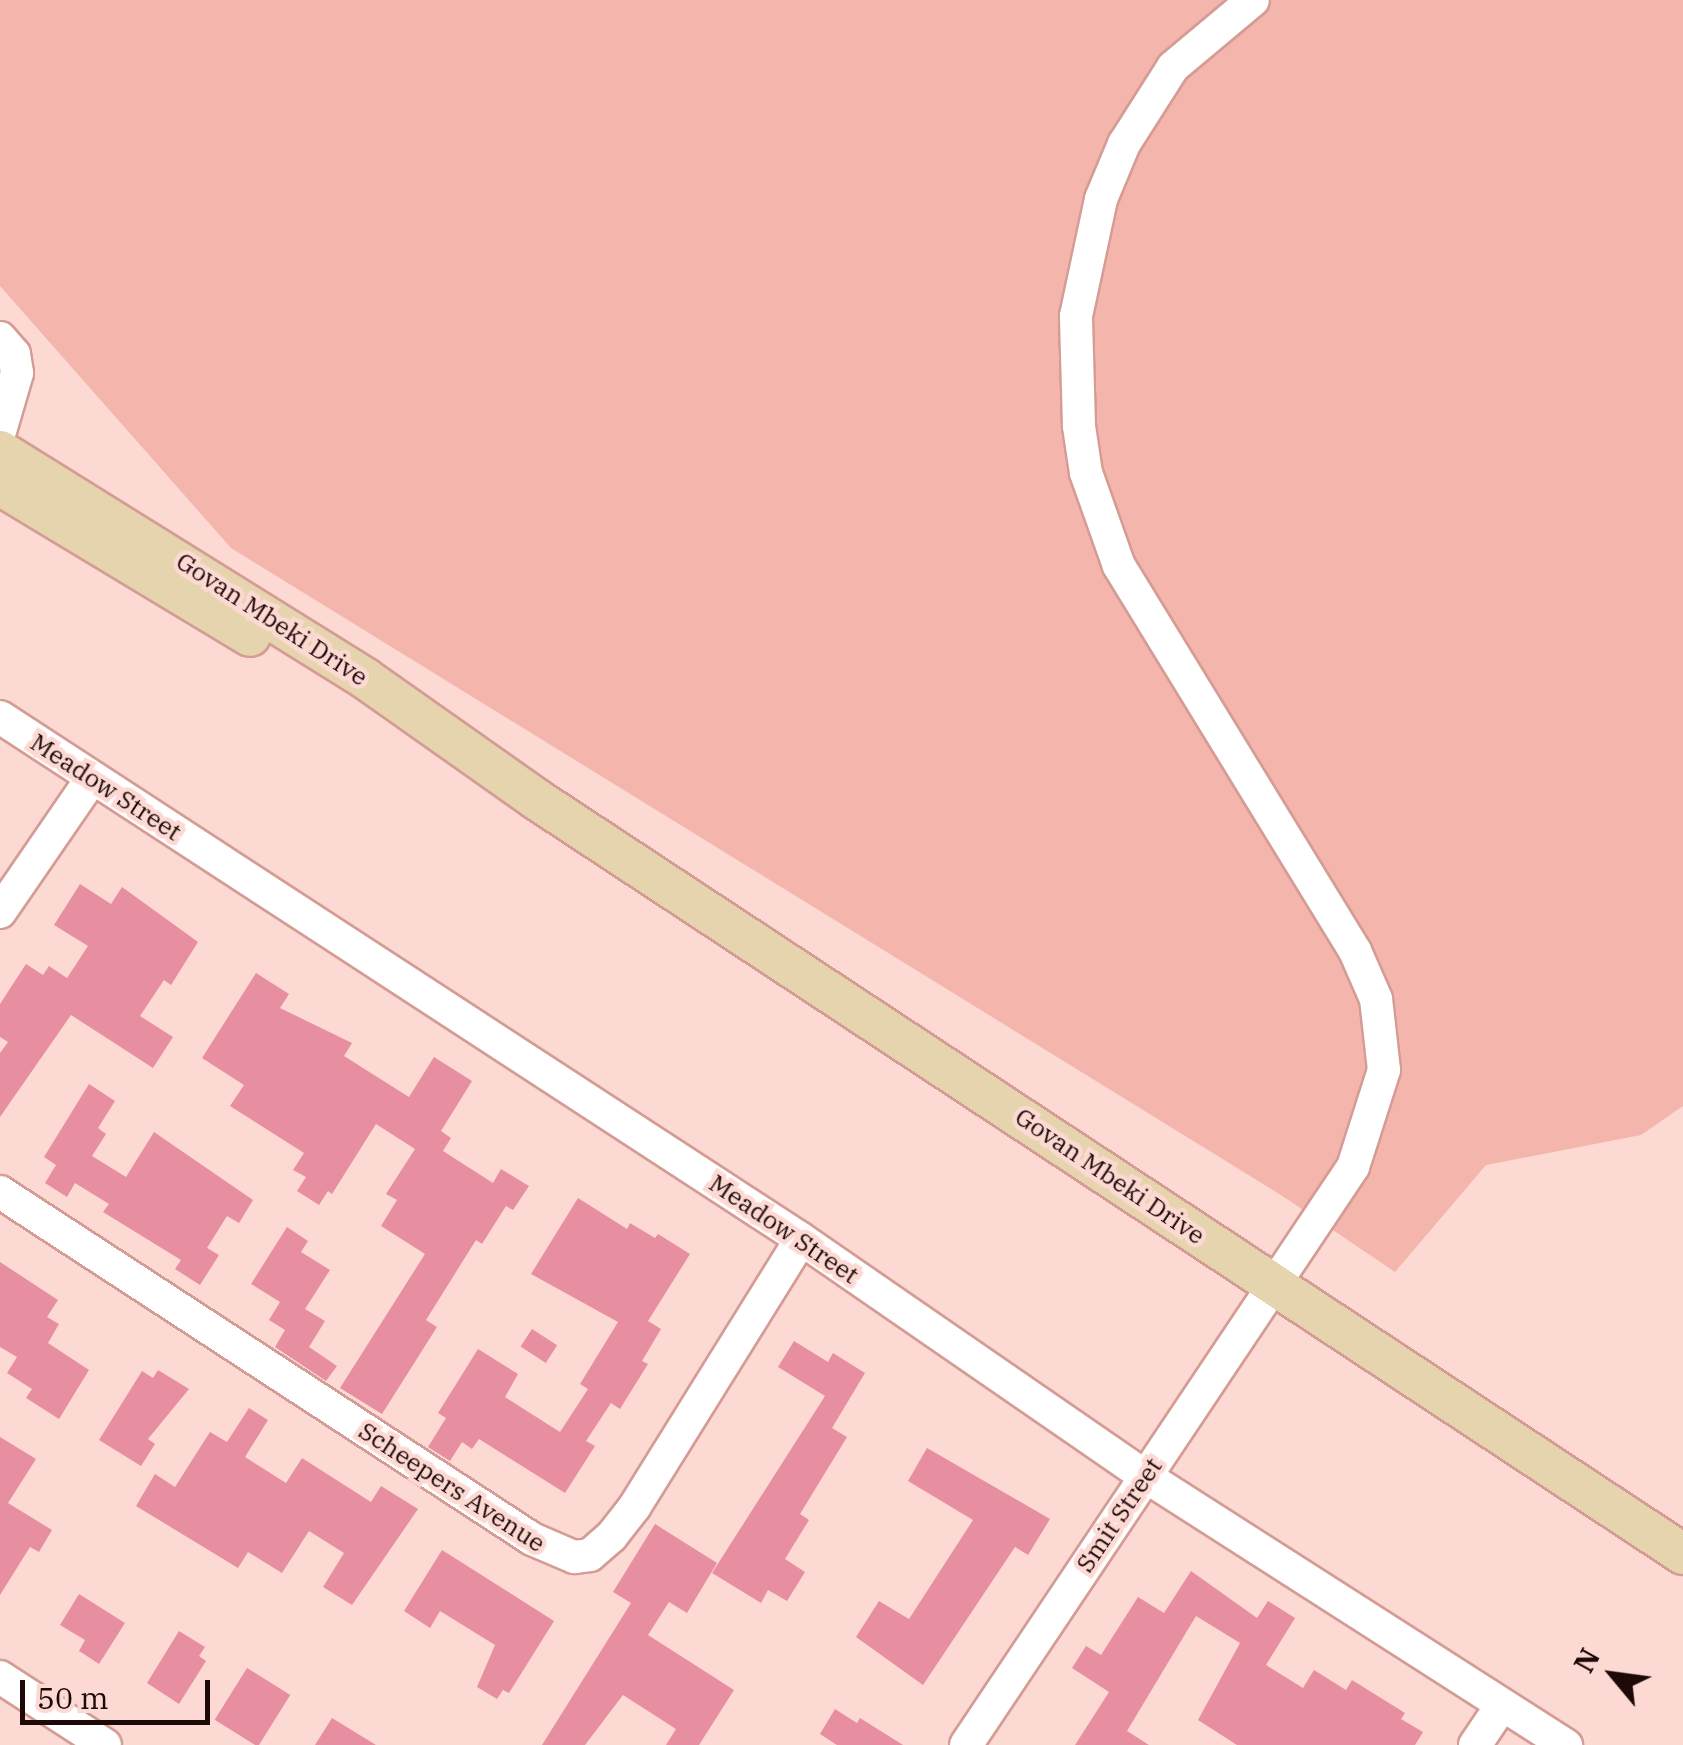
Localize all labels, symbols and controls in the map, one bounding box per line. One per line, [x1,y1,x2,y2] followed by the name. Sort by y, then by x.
[171,546,373,692] street label: Govan Mbeki Drive
[25,727,187,847] street label: Meadow Street
[1010,1101,1210,1251] street label: Govan Mbeki Drive
[704,1168,864,1290] street label: Meadow Street
[353,1416,551,1558] street label: Scheepers Avenue
[1070,1452,1168,1578] street label: Smit Street
[1563,1625,1663,1725] north arrow
[1565,1642,1608,1679] text: N
[25,1660,215,1722] scale bar
[37,1678,109,1717] text: 50 m

